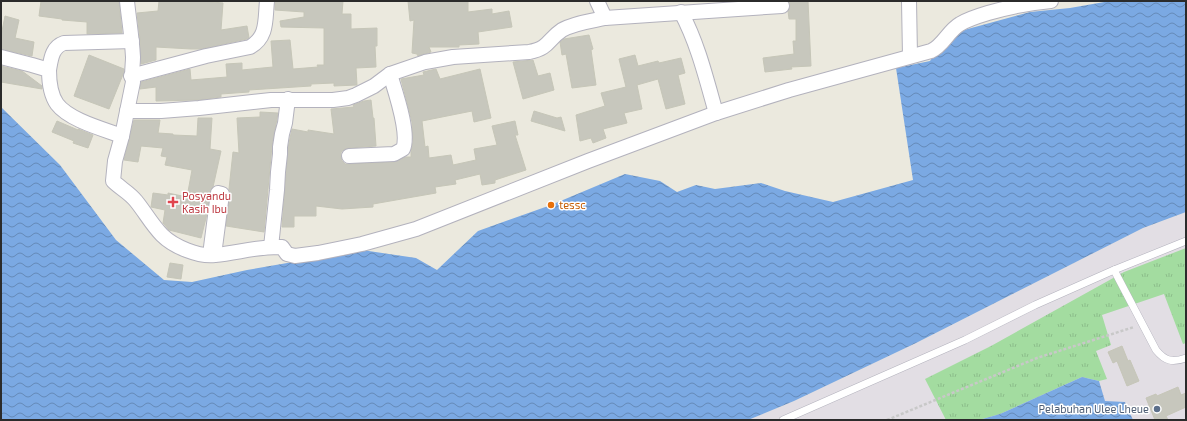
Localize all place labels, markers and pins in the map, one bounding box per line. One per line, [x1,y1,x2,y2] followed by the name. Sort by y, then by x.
[182,189,231,215] place label: Posyandu Kasih Ibu
[167,196,179,208] marker: Posyandu Kasih Ibu
[559,198,586,211] place label: tessc
[546,200,556,210] marker: tessc
[1039,402,1149,415] place label: Pelabuhan Ulee Lheue
[1152,404,1162,414] marker: Pelabuhan Ulee Lheue

